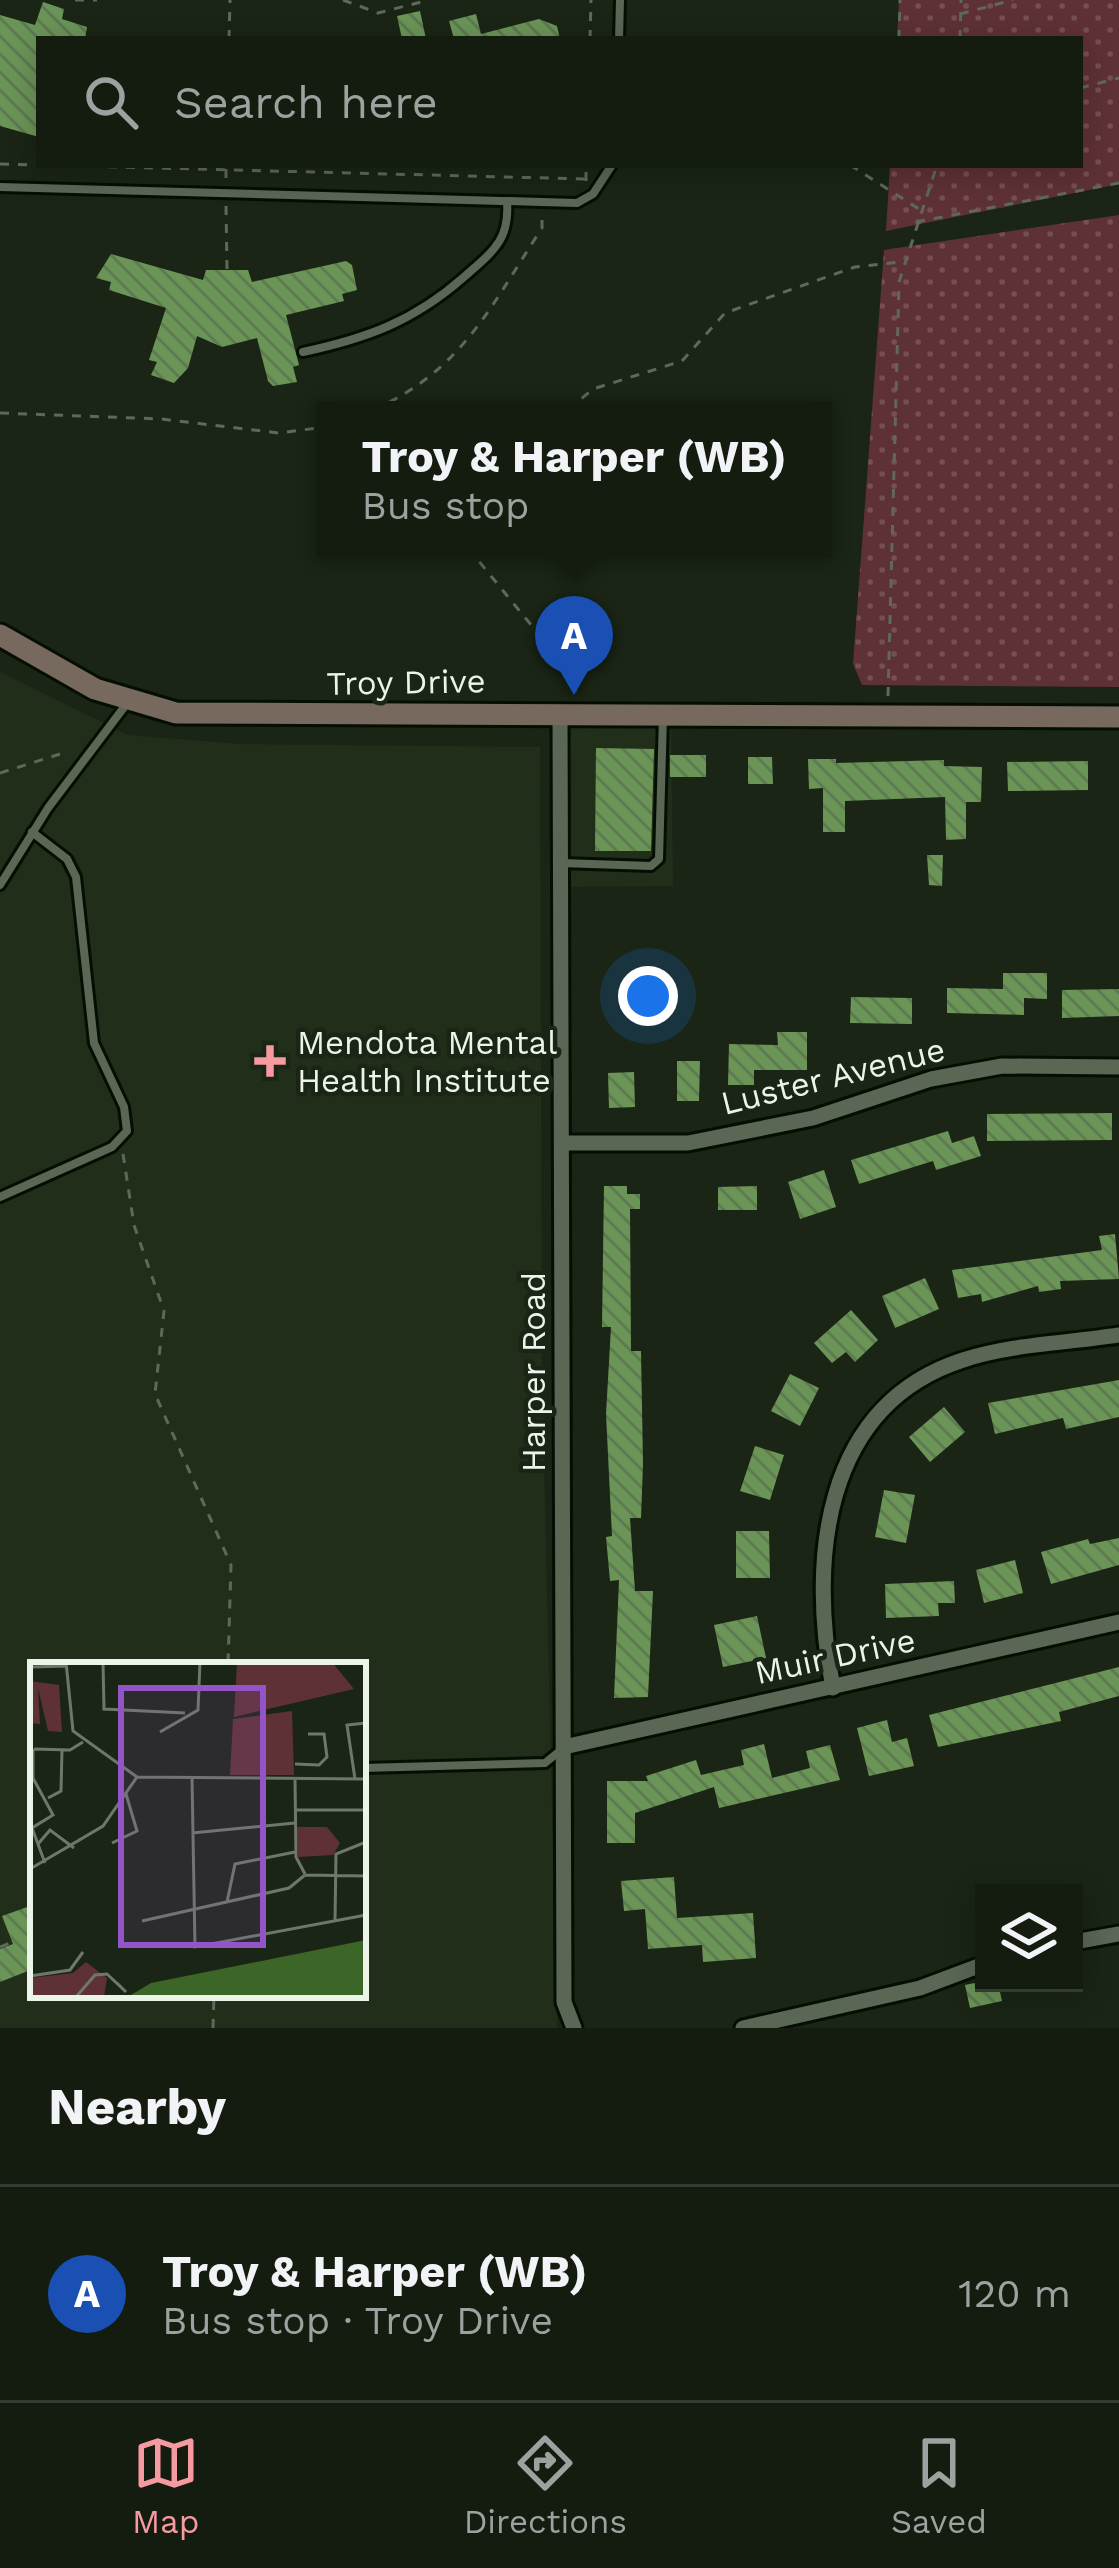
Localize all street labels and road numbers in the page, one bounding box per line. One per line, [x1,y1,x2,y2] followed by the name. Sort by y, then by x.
[326,661,486,703] street label: Troy Drive
[717,1029,949,1123] street label: Luster Avenue
[514,1272,553,1472] street label: Harper Road
[751,1620,919,1692] street label: Muir Drive

